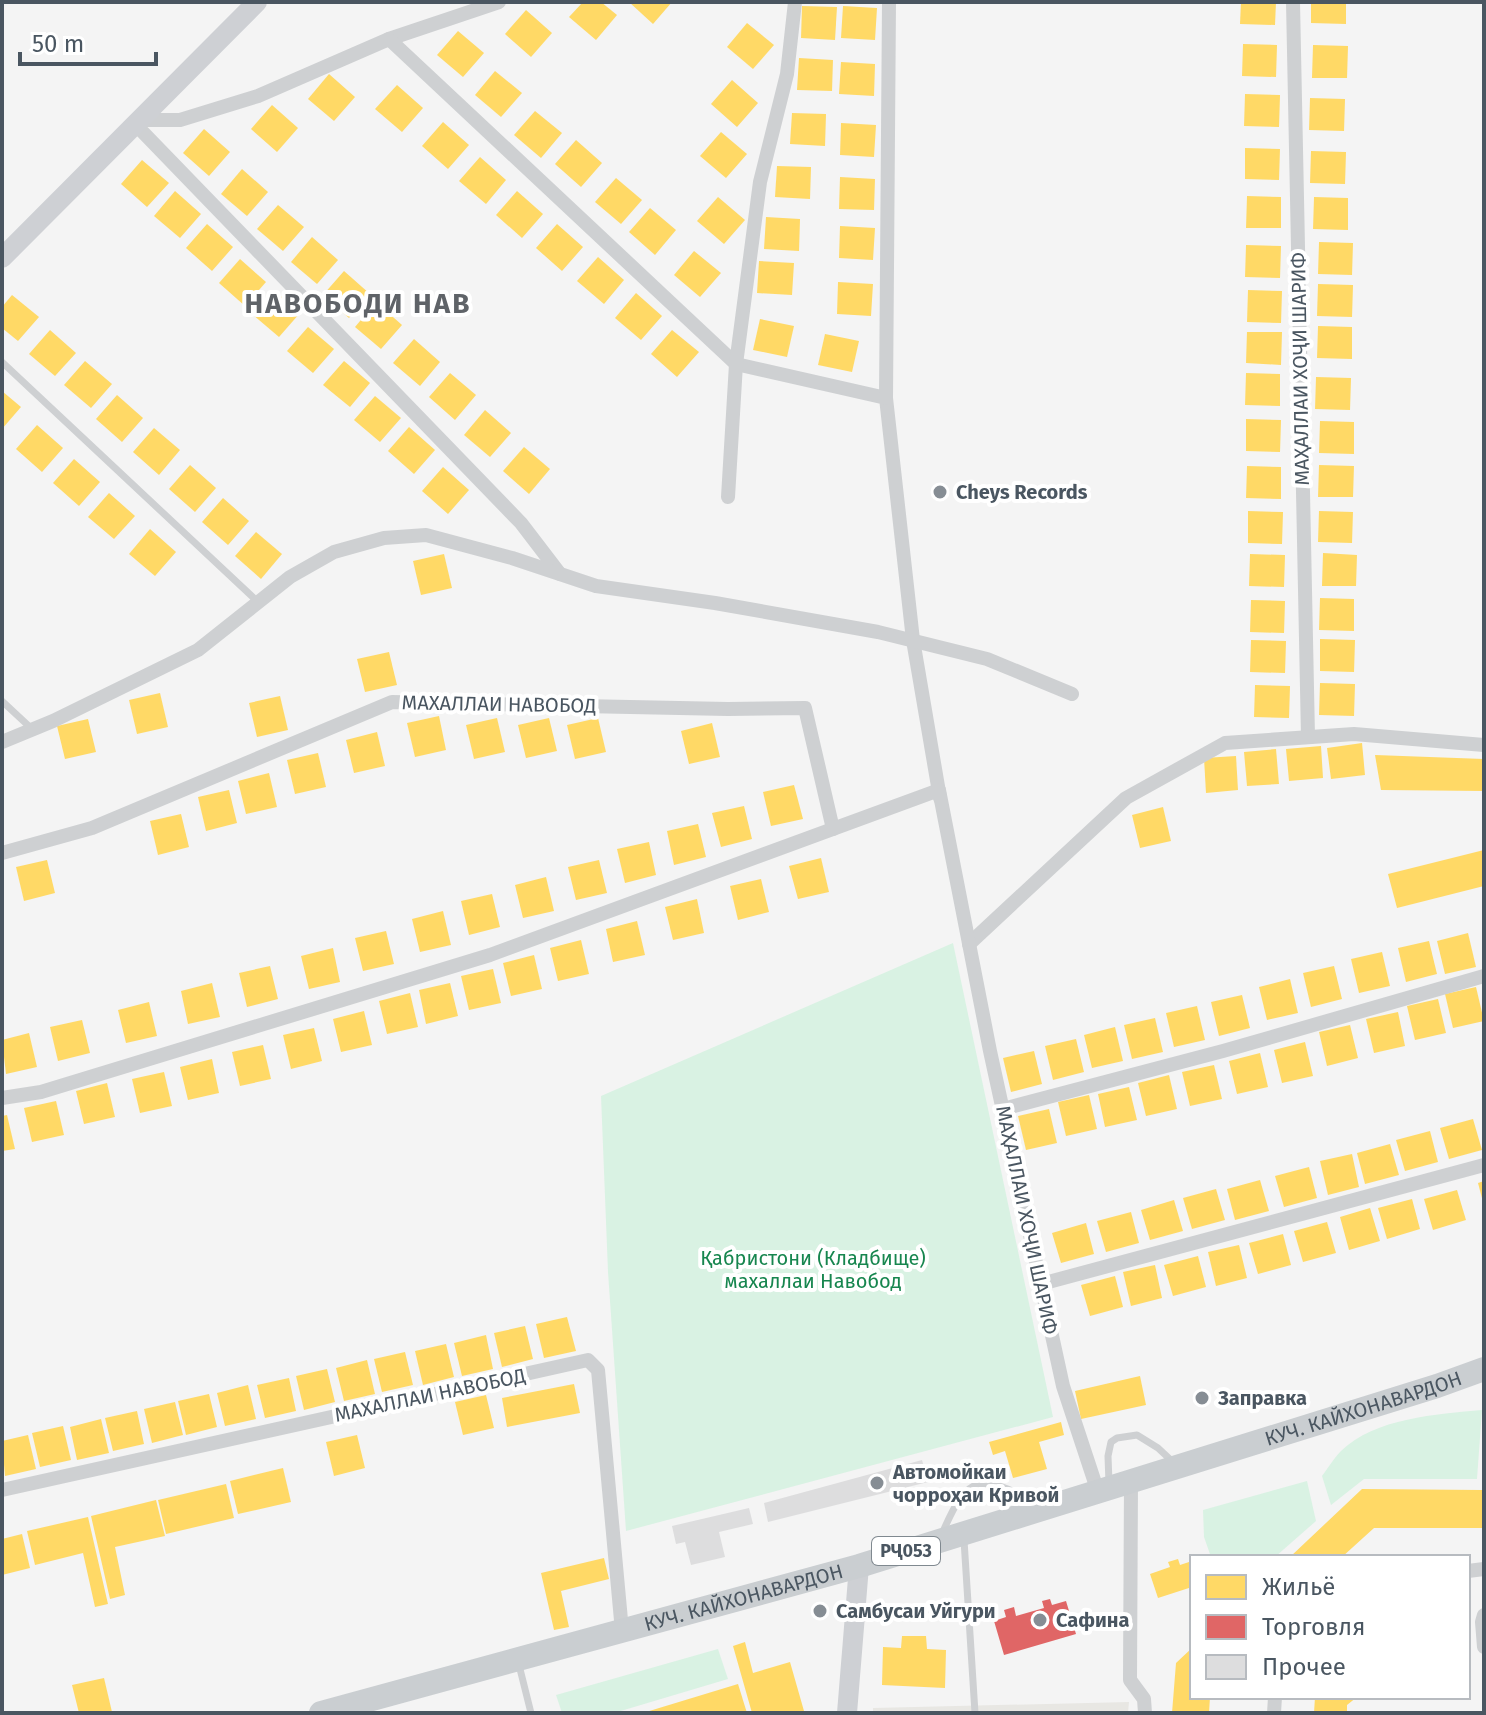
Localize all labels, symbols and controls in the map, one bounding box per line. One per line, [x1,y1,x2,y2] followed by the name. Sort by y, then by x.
[20,16,156,66] scale bar
[32,30,84,58] text: 50 m
[1286,252,1314,486] street label: МАҲАЛЛАИ ХОҶИ ШАРИФ
[245,287,471,320] district label: НАВОБОДИ НАВ
[956,480,1088,504] place label: Cheys Records
[931,483,949,501] marker: Cheys Records
[402,690,596,718] street label: МАХАЛЛАИ НАВОБОД
[991,1103,1063,1337] street label: МАҲАЛЛАИ ХОҶИ ШАРИФ
[700,1246,926,1293] park label: Қабристони (Кладбище) махаллаи Навобод
[332,1363,528,1427] street label: МАХАЛЛАИ НАВОБОД
[1262,1366,1465,1451] street label: КУЧ. КАЙХОНАВАРДОН
[1217,1386,1307,1410] place label: Заправка
[1193,1389,1211,1407] marker: Заправка
[892,1460,1059,1507] place label: Автомойкаи чорроҳаи Кривой
[868,1474,886,1492] marker: Автомойкаи чорроҳаи Кривой
[872,1537,940,1565] road number: РҶ053
[1190,1555,1470,1699] legend
[641,1559,846,1636] street label: КУЧ. КАЙХОНАВАРДОН
[1262,1573,1335,1601] text: Жильё
[836,1599,996,1623] place label: Самбусаи Уйгури
[811,1602,829,1620] marker: Самбусаи Уйгури
[1056,1608,1130,1632] place label: Сафина
[1031,1611,1049,1629] marker: Сафина
[1262,1613,1365,1641] text: Торговля
[1262,1653,1346,1681] text: Прочее

